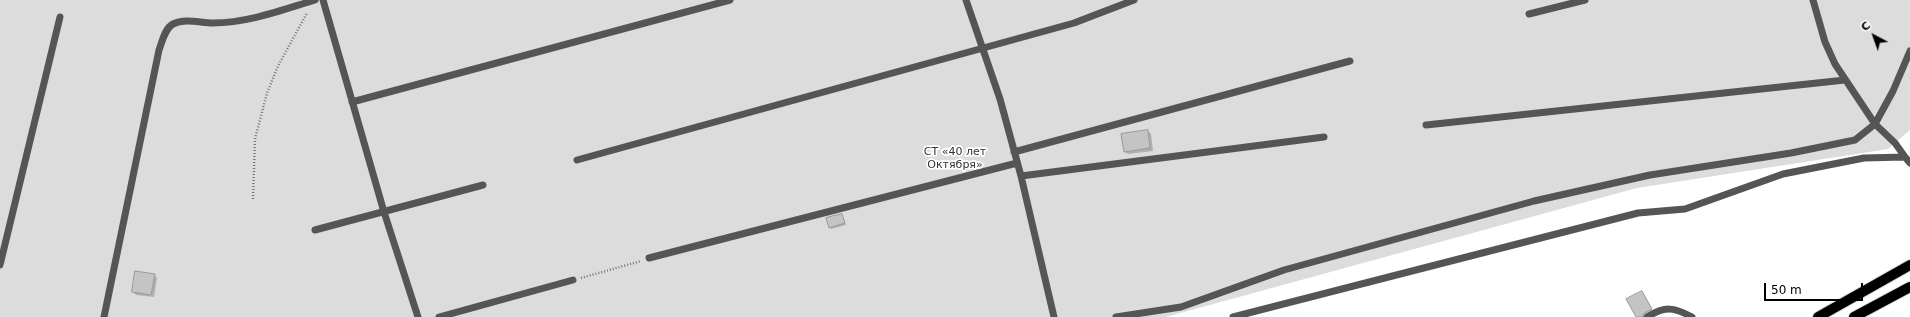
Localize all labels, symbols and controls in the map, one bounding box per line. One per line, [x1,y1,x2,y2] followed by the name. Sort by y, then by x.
[1854,16,1894,56] north arrow
[1858,19,1873,34] text: С
[924,145,986,171] park label: СТ «40 лет Октября»
[1766,275,1865,301] scale bar
[1771,283,1802,297] text: 50 m

